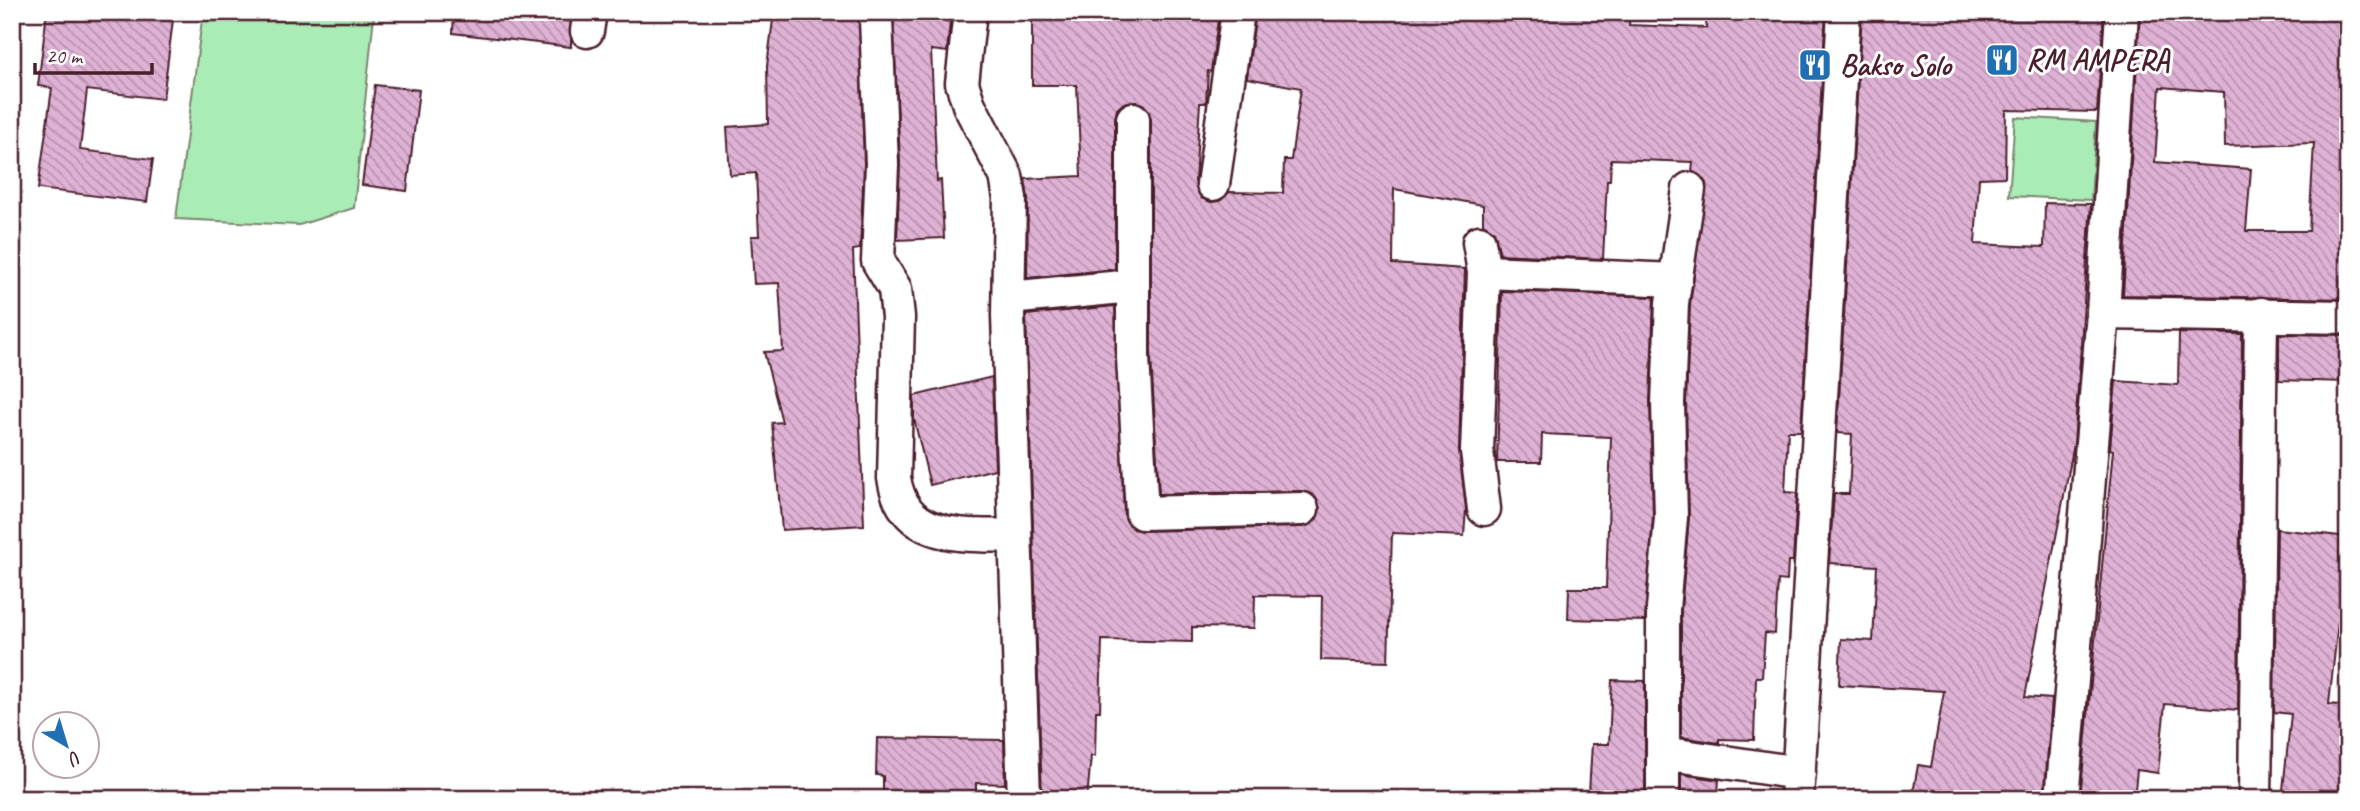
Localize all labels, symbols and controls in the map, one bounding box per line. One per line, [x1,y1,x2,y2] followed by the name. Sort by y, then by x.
[35,32,152,76] scale bar
[1983,41,2021,79] restaurant icon: RM AMPERA
[2026,41,2171,79] place label: RM AMPERA
[46,43,84,69] text: 20 m
[1796,46,1834,84] restaurant icon: Bakso Solo
[1840,46,1953,84] place label: Bakso Solo
[32,710,102,780] north arrow
[62,745,87,772] text: U

